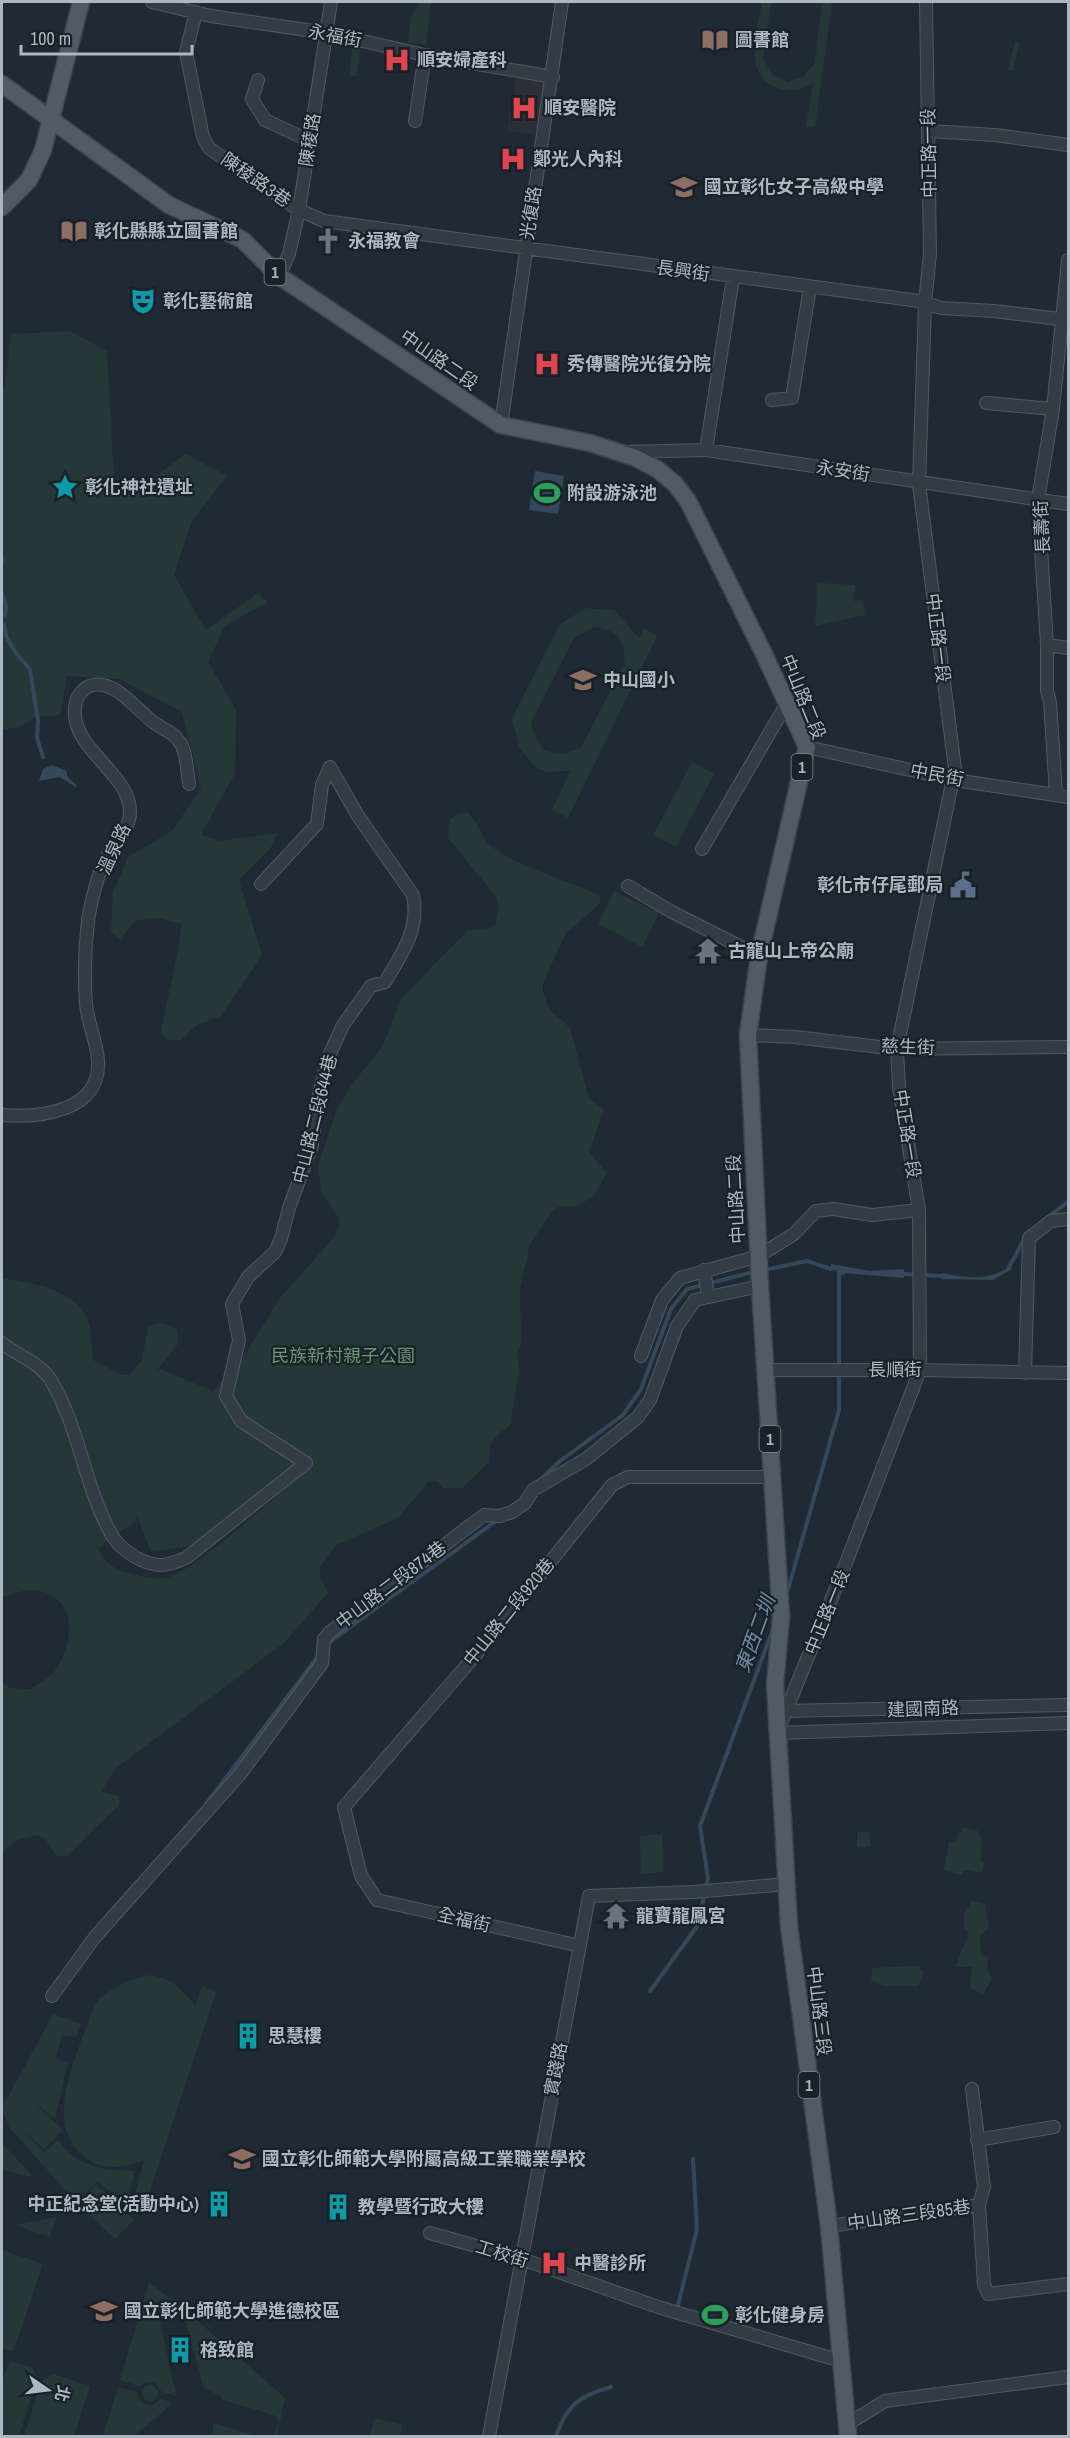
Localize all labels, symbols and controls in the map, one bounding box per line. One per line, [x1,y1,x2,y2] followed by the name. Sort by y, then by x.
[21,18,192,56] scale bar
[306,18,364,53] street label: 永福街
[700,25,730,55] library icon: 圖書館
[30,26,71,51] text: 100 m
[735,27,789,52] place label: 圖書館
[382,45,412,75] hospital icon: 順安婦產科
[417,47,507,72] place label: 順安婦產科
[509,93,539,123] hospital icon: 順安醫院
[544,95,616,120] place label: 順安醫院
[915,108,942,198] street label: 中正路一段
[293,111,326,169] street label: 陳稜路
[498,144,528,174] hospital icon: 鄭光人內科
[216,146,296,213] street label: 陳稜路3巷
[533,146,623,171] place label: 鄭光人內科
[669,172,699,202] school or university icon: 國立彰化女子高級中學
[704,174,884,199] place label: 國立彰化女子高級中學
[514,184,547,242] street label: 光復路
[59,216,89,246] library icon: 彰化縣縣立圖書館
[94,218,238,243] place label: 彰化縣縣立圖書館
[313,226,343,256] church icon: 永福教會
[348,228,421,253] place label: 永福教會
[655,254,712,287] street label: 長興街
[264,259,286,285] road number: 1
[128,286,158,316] theatre icon: 彰化藝術館
[163,288,253,313] place label: 彰化藝術館
[395,324,483,396] street label: 中山路二段
[532,349,562,379] hospital icon: 秀傳醫院光復分院
[567,351,711,376] place label: 秀傳醫院光復分院
[814,454,872,487] street label: 永安街
[50,472,80,502] place icon: 彰化神社遺址
[85,474,193,499] place label: 彰化神社遺址
[532,478,562,508] sports icon: 附設游泳池
[567,480,657,505] place label: 附設游泳池
[1028,499,1055,555] street label: 長壽街
[921,592,956,684] street label: 中正路一段
[775,650,832,743] street label: 中山路二段
[568,665,598,695] school or university icon: 中山國小
[603,667,675,692] place label: 中山國小
[792,754,812,780] road number: 1
[908,757,966,792] street label: 中民街
[91,819,136,879] street label: 溫泉路
[948,870,978,900] public building icon: 彰化市仔尾郵局
[817,872,943,897] place label: 彰化市仔尾郵局
[693,936,723,966] temple icon: 古龍山上帝公廟
[728,938,854,963] place label: 古龍山上帝公廟
[881,1033,935,1060] street label: 慈生街
[286,1052,343,1186] street label: 中山路二段644巷
[888,1088,927,1180] street label: 中正路一段
[721,1153,750,1245] street label: 中山路二段
[271,1343,415,1368] park label: 民族新村親子公園
[868,1357,922,1382] street label: 長順街
[760,1426,780,1452] road number: 1
[330,1535,451,1634] street label: 中山路二段874巷
[457,1552,560,1671] street label: 中山路二段920巷
[798,1565,855,1658] street label: 中正路一段
[728,1589,782,1676] water label: 東西二圳
[887,1695,959,1722] street label: 建國南路
[435,1901,493,1938] street label: 全福街
[601,1901,631,1931] temple icon: 龍寶龍鳳宮
[636,1903,726,1928] place label: 龍寶龍鳳宮
[802,1965,837,2057] street label: 中山路三段
[233,2021,263,2051] building icon: 思慧樓
[268,2023,322,2048] place label: 思慧樓
[538,2040,573,2098] street label: 實踐路
[798,2072,820,2098] road number: 1
[227,2144,257,2174] school or university icon: 國立彰化師範大學附屬高級工業職業學校
[262,2146,586,2171] place label: 國立彰化師範大學附屬高級工業職業學校
[204,2189,234,2219] building icon: 中正紀念堂(活動中心)
[27,2191,199,2216] place label: 中正紀念堂(活動中心)
[323,2192,353,2222] building icon: 教學暨行政大樓
[846,2193,972,2236] street label: 中山路三段85巷
[358,2194,484,2219] place label: 教學暨行政大樓
[473,2234,532,2273] street label: 工校街
[539,2248,569,2278] hospital icon: 中醫診所
[574,2250,646,2275] place label: 中醫診所
[89,2296,119,2326] school or university icon: 國立彰化師範大學進德校區
[124,2298,340,2323] place label: 國立彰化師範大學進德校區
[700,2300,730,2330] sports icon: 彰化健身房
[735,2302,825,2327] place label: 彰化健身房
[165,2335,195,2365] building icon: 格致館
[200,2337,254,2362] place label: 格致館
[18,2360,78,2420] north arrow
[50,2383,75,2404] text: 北

